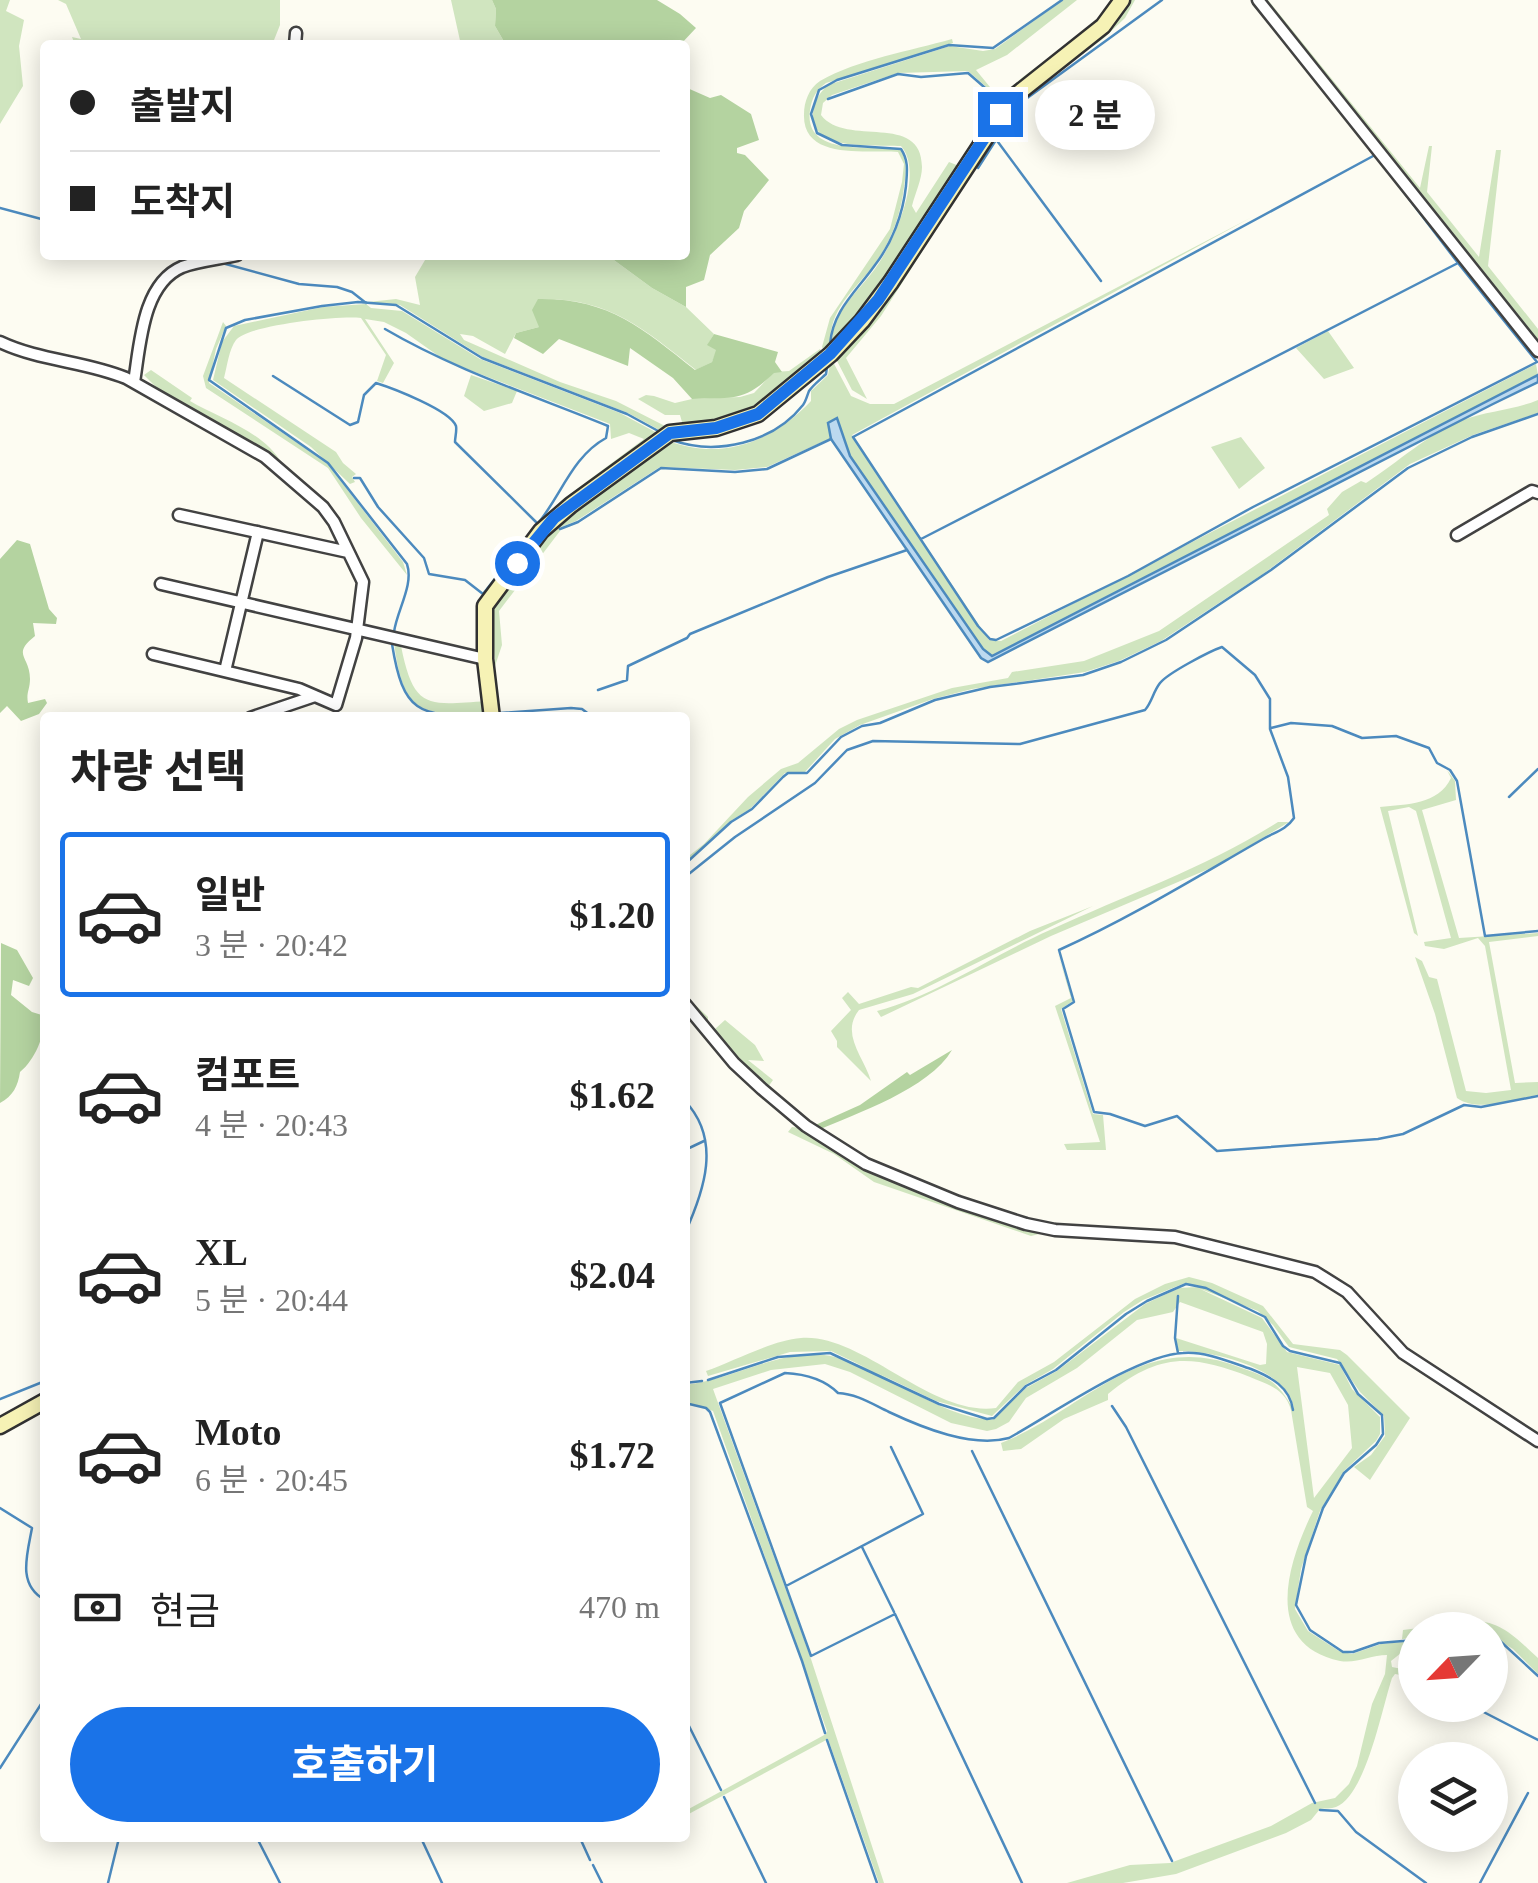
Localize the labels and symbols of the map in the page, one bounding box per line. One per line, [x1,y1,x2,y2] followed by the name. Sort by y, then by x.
[1035,79,1155,149] callout: 2 분
[978,92,1023,137] route end
[495,541,540,586] route start
[1398,1612,1508,1722] north arrow

